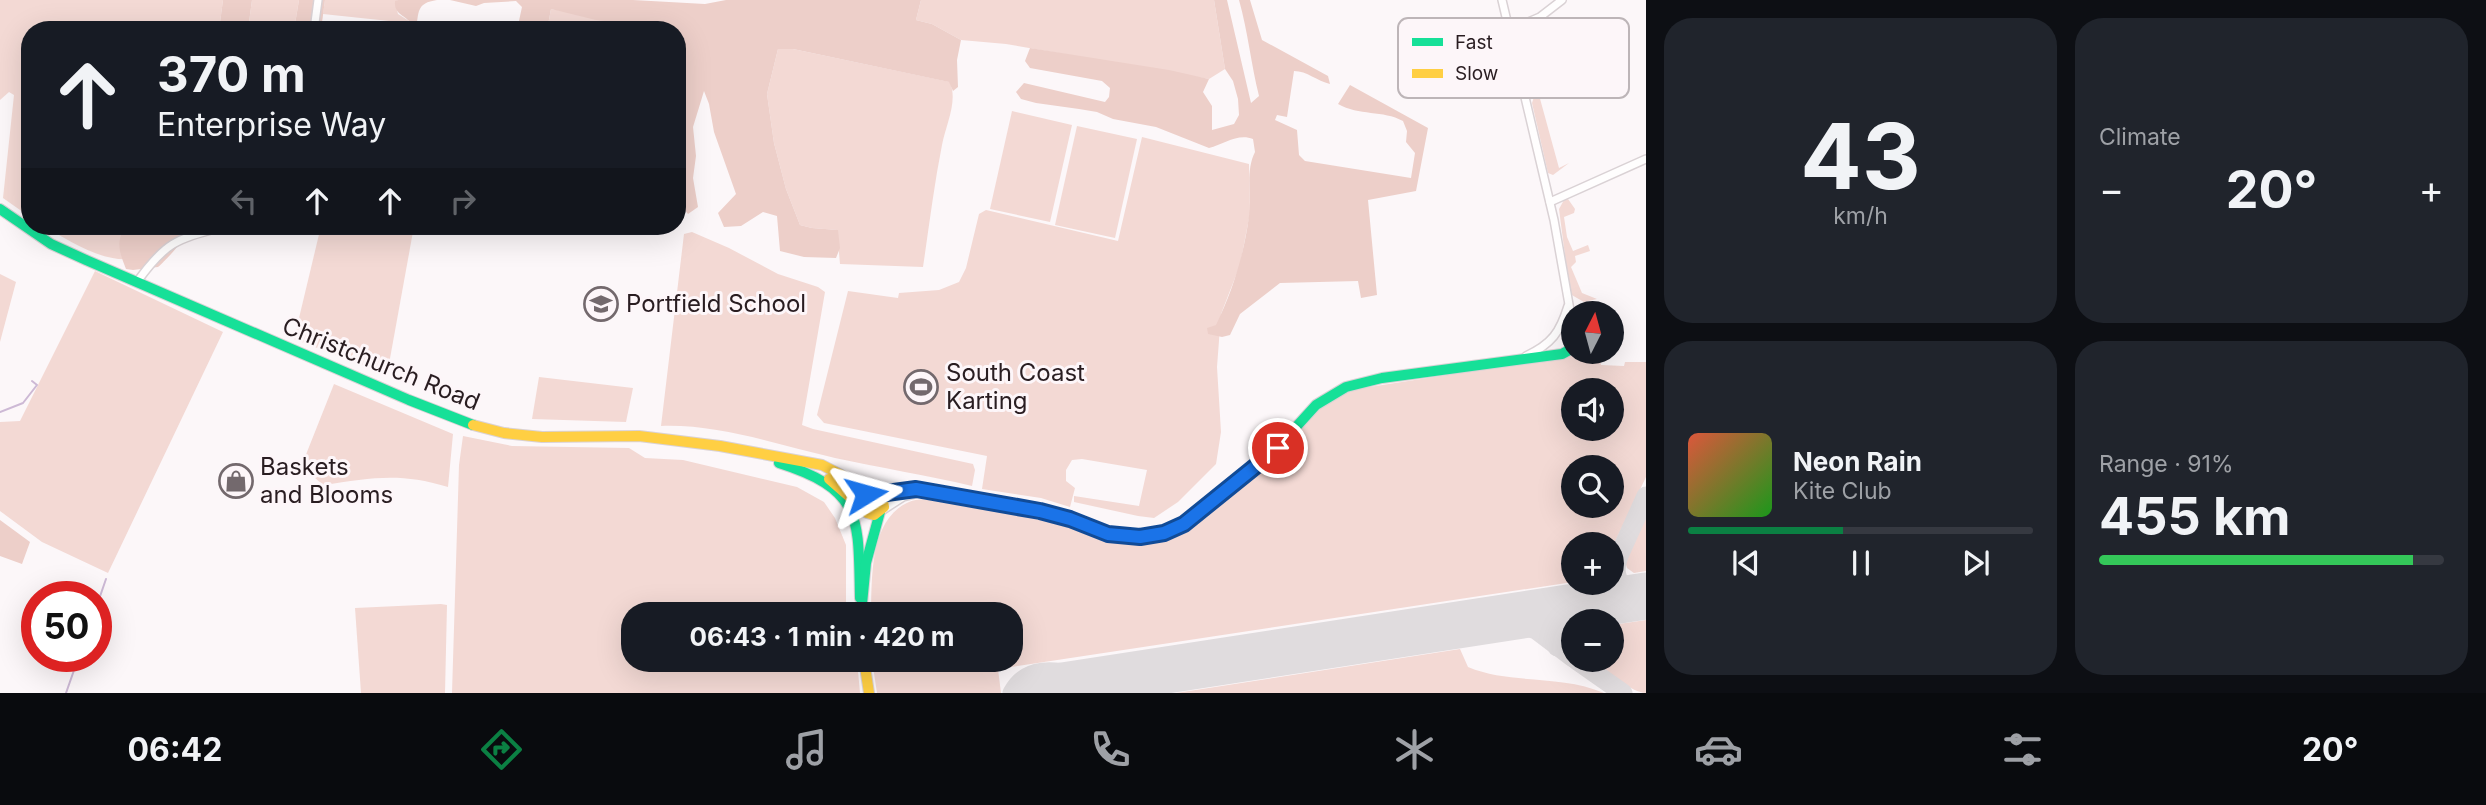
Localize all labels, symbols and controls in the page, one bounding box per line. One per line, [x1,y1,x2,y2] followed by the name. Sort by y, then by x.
[1398,18,1629,98] legend
[1455,31,1493,54] text: Fast
[157,45,306,104] text: 370 m
[42,49,133,140] icon: ahead
[1455,62,1498,85] text: Slow
[1800,101,1921,211] text: 43
[157,105,386,144] text: Enterprise Way
[2099,123,2181,151] text: Climate
[2226,158,2317,221] text: 20°
[2099,166,2124,212] text: −
[2419,166,2444,212] text: +
[225,182,263,220] icon: left
[298,182,336,220] icon: ahead
[371,182,409,220] icon: ahead
[444,182,482,220] icon: right
[1833,202,1888,230] text: km/h
[582,285,620,323] school or university icon: Portfield School
[626,289,806,318] place label: Portfield School
[1561,301,1624,364] north arrow
[1561,301,1624,672] map controls
[278,311,484,416] street label: Christchurch Road
[946,358,1085,415] place label: South Coast Karting
[902,368,940,406] sports icon: South Coast Karting
[1561,378,1624,441] button: sound
[1248,418,1308,478] pin
[1259,429,1297,467] icon: arrive
[1793,446,1922,477] text: Neon Rain
[2099,450,2233,478] text: Range · 91%
[260,452,393,509] place label: Baskets and Blooms
[1561,455,1624,518] button: search
[829,457,903,531] position arrow
[217,462,255,500] shop icon: Baskets and Blooms
[1793,477,1892,505] text: Kite Club
[2099,485,2291,548] text: 455 km
[1561,532,1624,595] button: +
[1727,544,1765,582] icon: previous
[1842,544,1880,582] icon: pause
[1957,544,1995,582] icon: next
[21,581,112,672] speed limit sign: 50
[1561,609,1624,672] button: −
[689,621,955,652] text: 06:43 · 1 min · 420 m
[477,725,526,774] icon: directions
[782,725,831,774] icon: music
[1086,725,1135,774] icon: phone
[1390,725,1439,774] icon: climate
[1694,725,1743,774] icon: car
[1998,725,2047,774] icon: filters
[128,730,222,769] text: 06:42
[2302,730,2358,769] text: 20°

